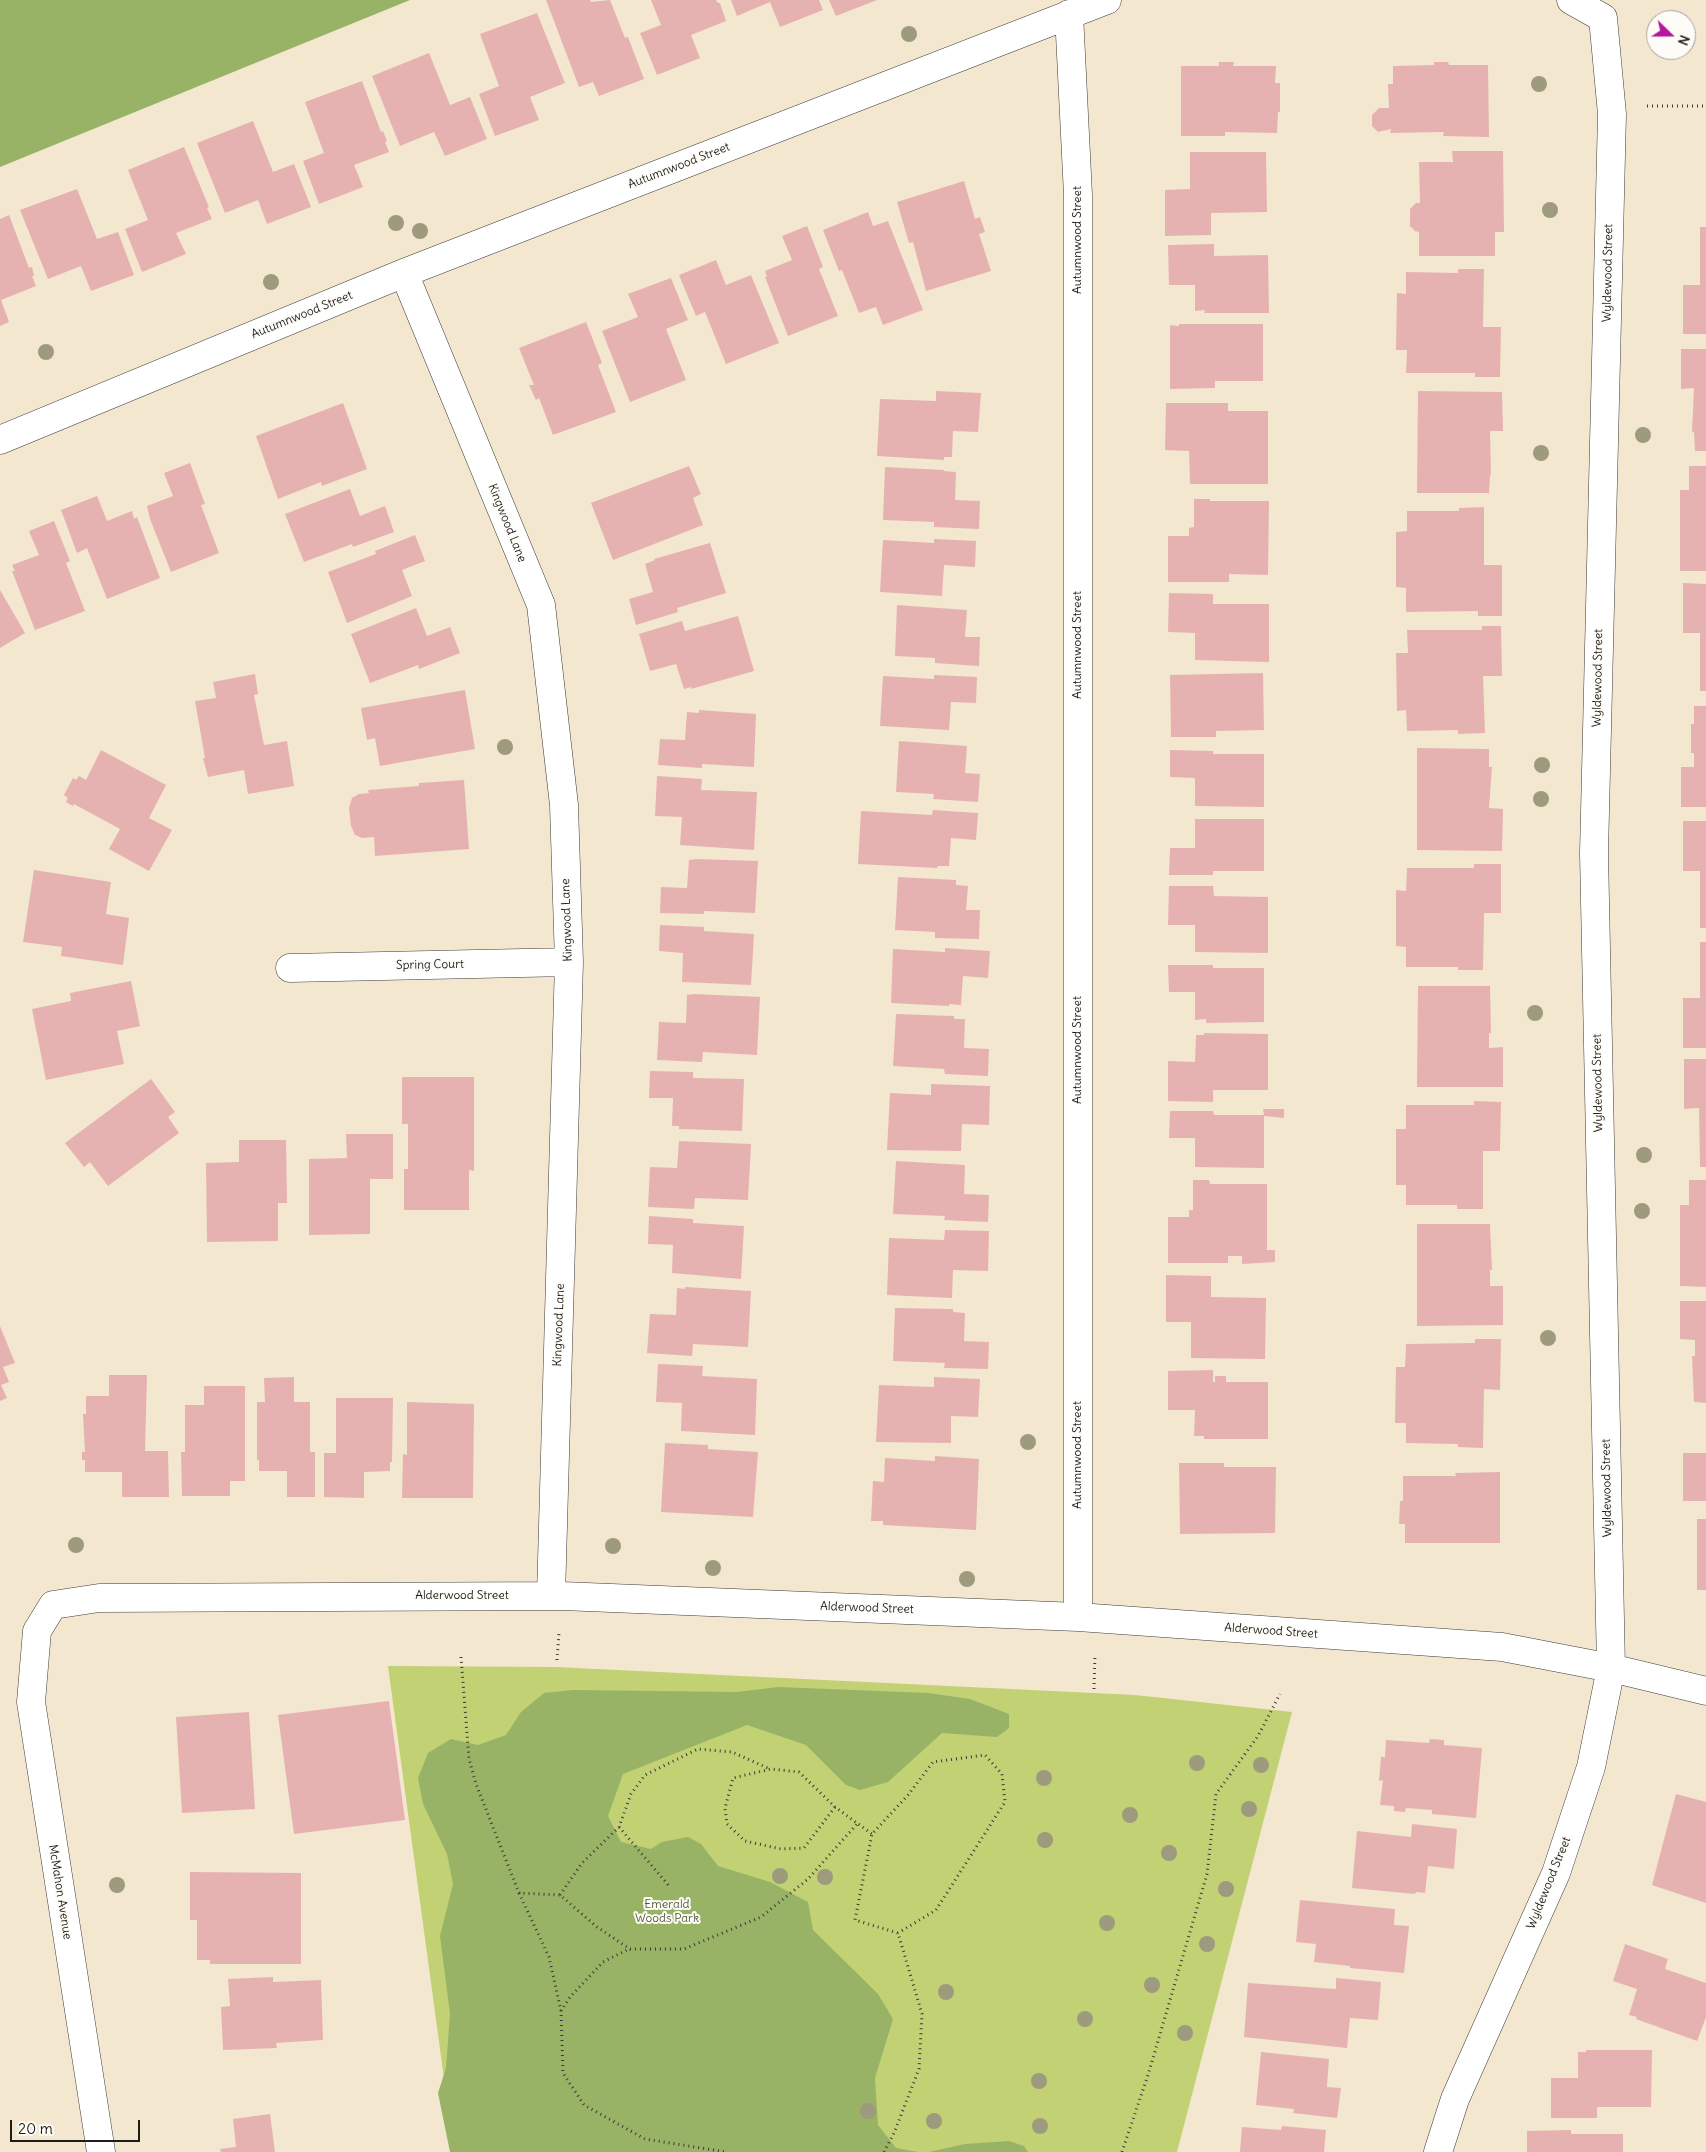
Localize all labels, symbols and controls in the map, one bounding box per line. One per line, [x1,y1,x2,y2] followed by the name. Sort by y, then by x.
[1646,10,1696,60] north arrow
[1674,32,1694,48] text: N
[626,140,732,192] street label: Autumnwood Street
[1071,186,1085,294] street label: Autumnwood Street
[1600,224,1616,322] street label: Wyldewood Street
[249,288,355,342] street label: Autumnwood Street
[485,482,529,564] street label: Kingwood Lane
[1071,591,1085,699] street label: Autumnwood Street
[1590,629,1606,727] street label: Wyldewood Street
[558,878,576,962] street label: Kingwood Lane
[396,957,464,973] street label: Spring Court
[1071,996,1085,1104] street label: Autumnwood Street
[1590,1034,1606,1132] street label: Wyldewood Street
[550,1283,568,1367] street label: Kingwood Lane
[1071,1401,1085,1509] street label: Autumnwood Street
[1599,1439,1615,1537] street label: Wyldewood Street
[415,1589,509,1603] street label: Alderwood Street
[820,1599,914,1617] street label: Alderwood Street
[1224,1621,1318,1641] street label: Alderwood Street
[1524,1835,1574,1931] street label: Wyldewood Street
[45,1843,75,1941] street label: McMahon Avenue
[635,1898,699,1926] park label: Emerald Woods Park
[12,2110,142,2142] scale bar
[18,2119,53,2138] text: 20 m

